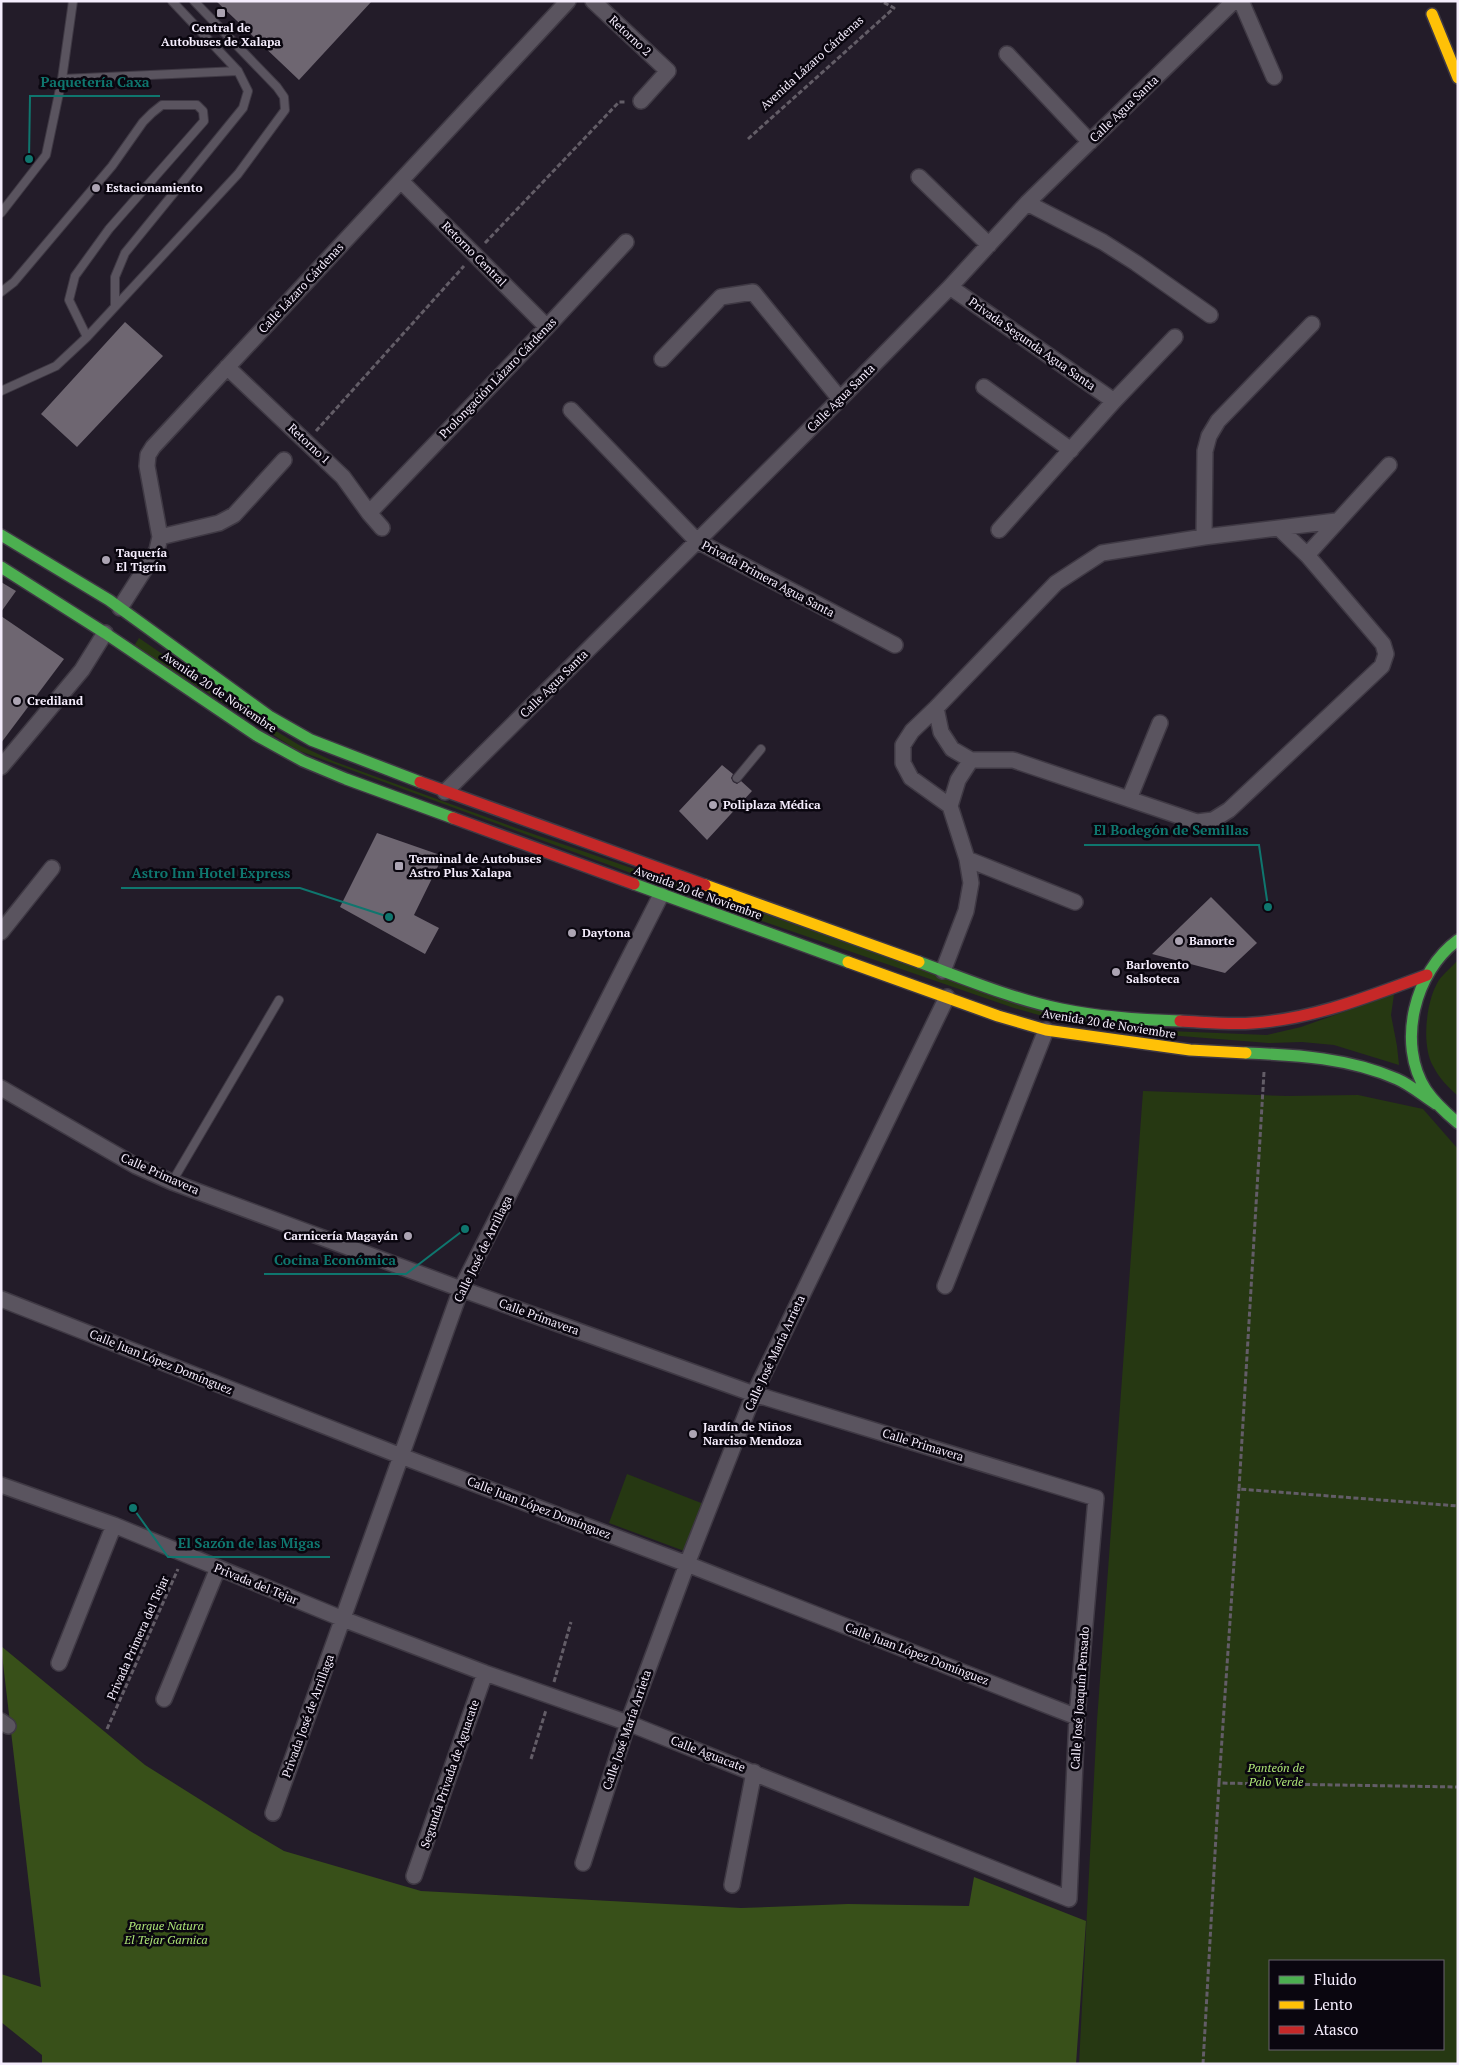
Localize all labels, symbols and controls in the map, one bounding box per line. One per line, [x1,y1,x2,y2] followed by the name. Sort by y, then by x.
[215,7,227,19] marker: Central de Autobuses de Xalapa
[606,12,655,59] street label: Retorno 2
[757,12,866,113] street label: Avenida Lázaro Cárdenas
[161,20,281,49] place label: Central de Autobuses de Xalapa
[30,67,160,96] callout: Paquetería Caxa
[40,72,150,91] text: Paquetería Caxa
[1086,72,1161,145] street label: Calle Agua Santa
[106,180,203,195] place label: Estacionamiento
[90,182,102,194] marker: Estacionamiento
[439,218,510,289] street label: Retorno Central
[255,239,346,336] street label: Calle Lázaro Cárdenas
[966,294,1099,393] street label: Privada Segunda Agua Santa
[436,314,559,441] street label: Prolongación Lázaro Cárdenas
[804,361,878,435] street label: Calle Agua Santa
[285,420,334,467] street label: Retorno 1
[699,537,837,620] street label: Privada Primera Agua Santa
[116,545,167,574] place label: Taquería El Tigrín
[100,554,112,566] marker: Taquería El Tigrín
[517,647,591,721] street label: Calle Agua Santa
[159,648,280,736] street label: Avenida 20 de Noviembre
[27,693,84,708] place label: Crediland
[11,695,23,707] marker: Crediland
[723,797,821,812] place label: Poliplaza Médica
[707,799,719,811] marker: Poliplaza Médica
[1084,816,1259,845] callout: El Bodegón de Semillas
[1093,820,1249,839] text: El Bodegón de Semillas
[409,851,542,880] place label: Terminal de Autobuses Astro Plus Xalapa
[121,859,300,888] callout: Astro Inn Hotel Express
[393,860,405,872] marker: Terminal de Autobuses Astro Plus Xalapa
[632,862,764,923] street label: Avenida 20 de Noviembre
[132,863,290,882] text: Astro Inn Hotel Express
[582,925,631,940] place label: Daytona
[566,927,578,939] marker: Daytona
[1189,933,1235,948] place label: Banorte
[1173,935,1185,947] marker: Banorte
[1126,957,1189,986] place label: Barlovento Salsoteca
[1110,966,1122,978] marker: Barlovento Salsoteca
[1041,1006,1177,1042] street label: Avenida 20 de Noviembre
[119,1150,202,1198] street label: Calle Primavera
[450,1193,515,1305] street label: Calle José de Arrillaga
[283,1228,398,1243] place label: Carnicería Magayán
[402,1230,414,1242] marker: Carnicería Magayán
[264,1245,406,1274] callout: Cocina Económica
[274,1250,396,1269] text: Cocina Económica
[741,1293,808,1413] street label: Calle José María Arrieta
[497,1295,581,1338] street label: Calle Primavera
[87,1326,235,1397] street label: Calle Juan López Domínguez
[703,1419,802,1448] place label: Jardín de Niños Narciso Mendoza
[881,1425,966,1464] street label: Calle Primavera
[687,1428,699,1440] marker: Jardín de Niños Narciso Mendoza
[465,1473,613,1542] street label: Calle Juan López Domínguez
[168,1528,330,1557] callout: El Sazón de las Migas
[178,1533,320,1552] text: El Sazón de las Migas
[212,1560,301,1607] street label: Privada del Tejar
[103,1573,172,1702] street label: Privada Primera del Tejar
[843,1619,991,1688] street label: Calle Juan López Domínguez
[1067,1626,1092,1770] street label: Calle José Joaquín Pensado
[278,1652,337,1780] street label: Privada José de Arrillaga
[599,1668,654,1792] street label: Calle José María Arrieta
[417,1698,482,1850] street label: Segunda Privada de Aguacate
[669,1732,748,1775] street label: Calle Aguacate
[1247,1760,1305,1789] park label: Panteón de Palo Verde
[123,1918,208,1947] park label: Parque Natura El Tejar Garnica
[1269,1960,1444,2050] legend
[1314,1969,1356,1989] text: Fluido
[1314,1994,1353,2014] text: Lento
[1314,2019,1358,2039] text: Atasco

